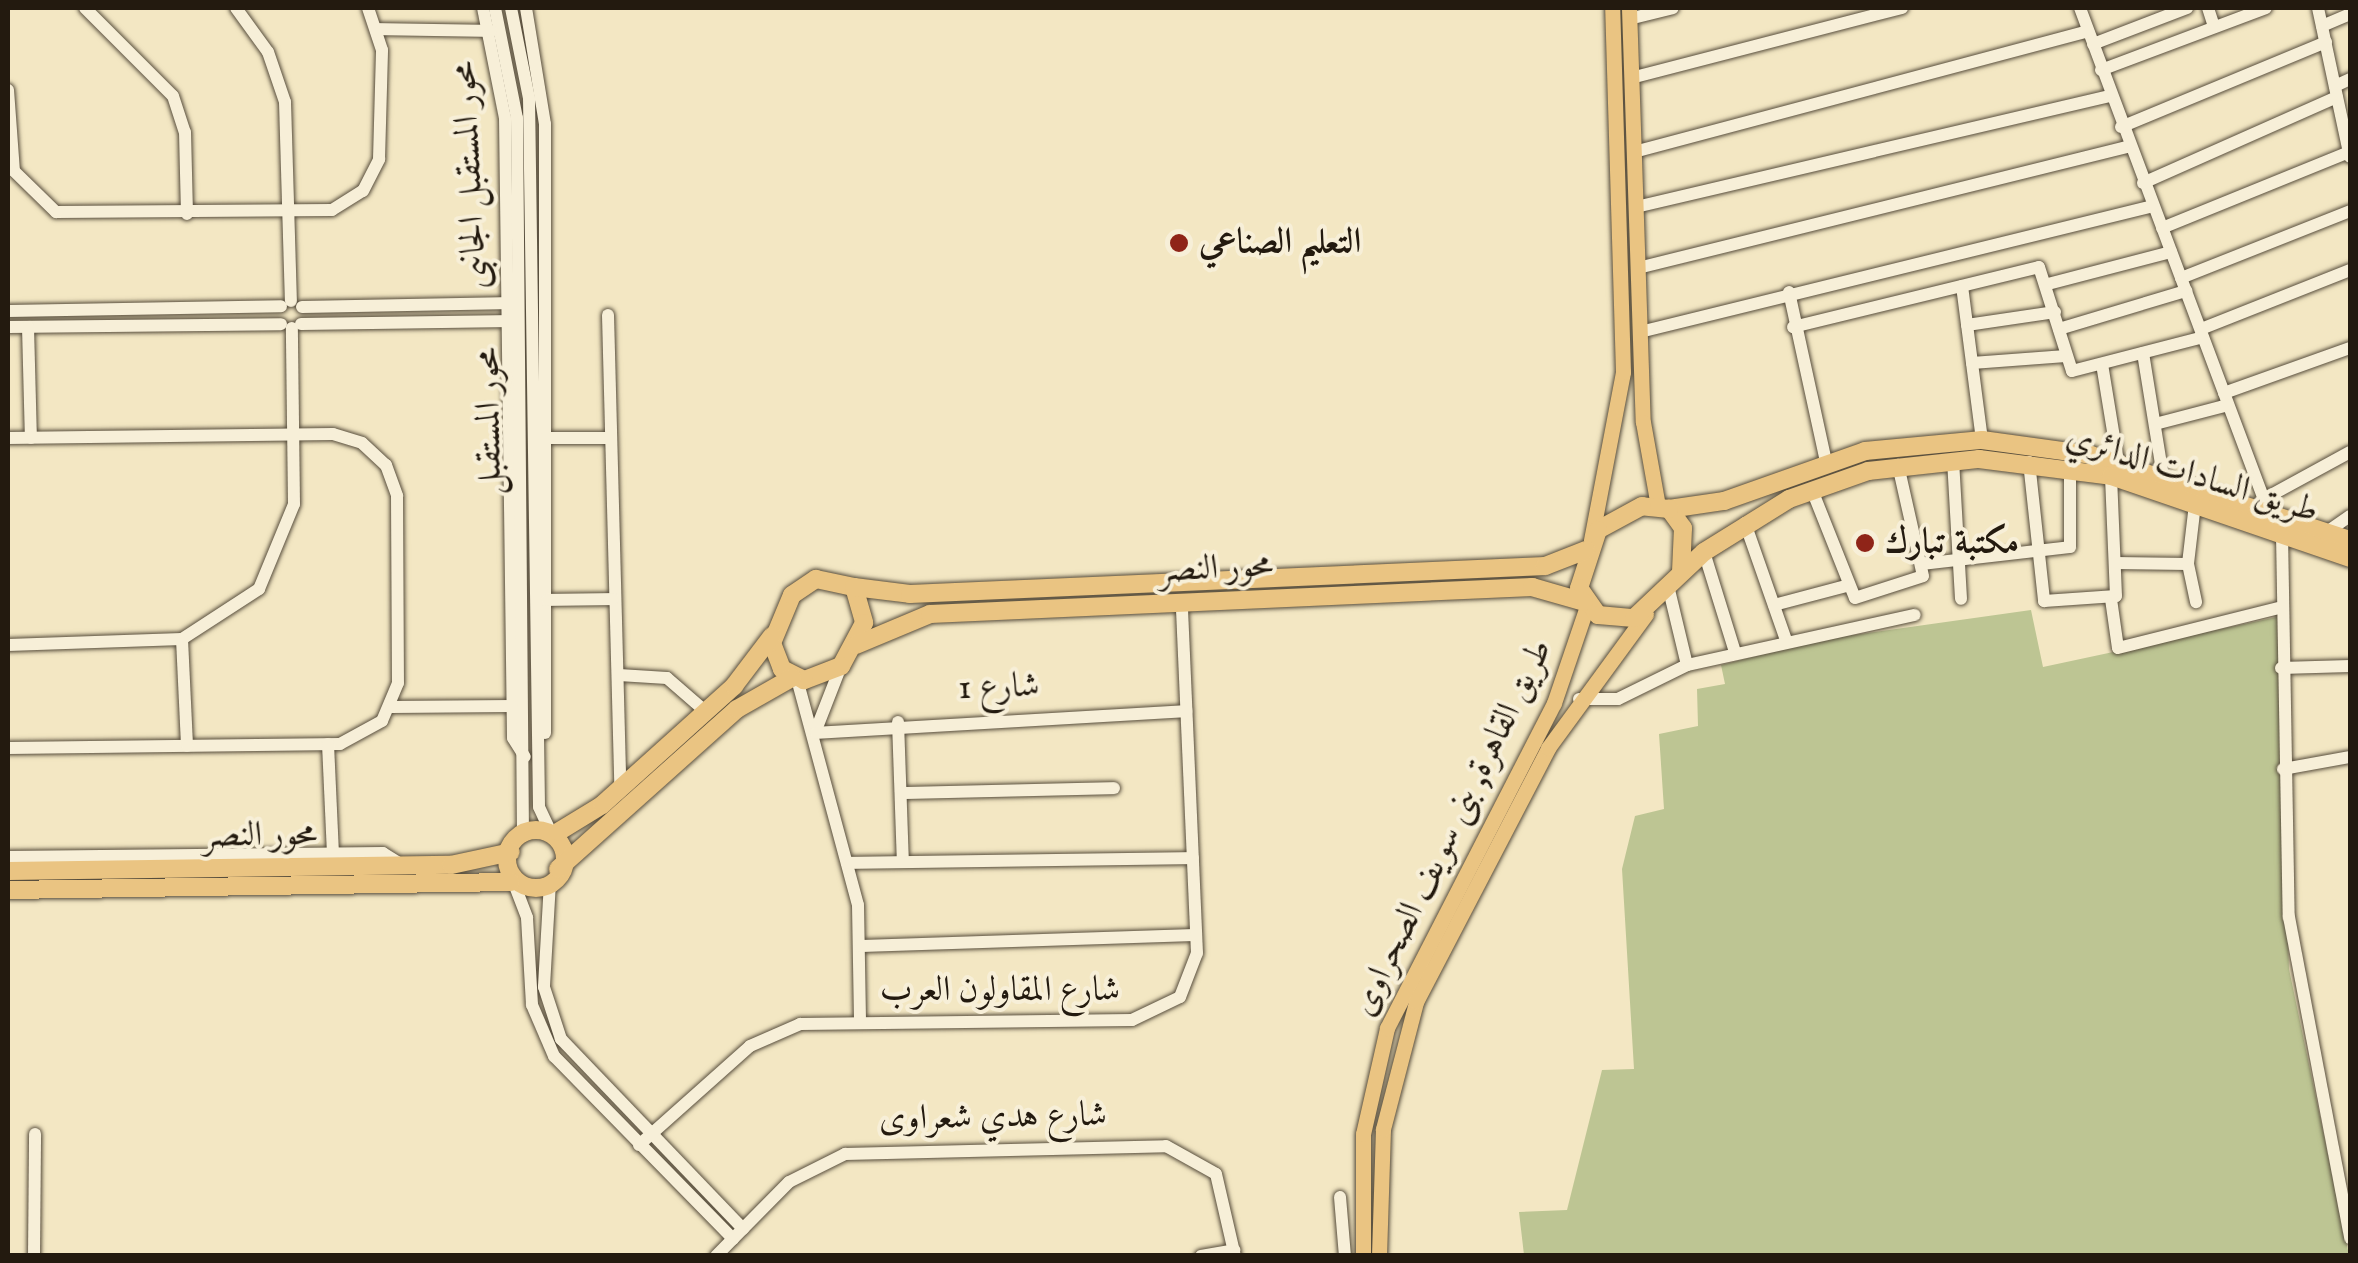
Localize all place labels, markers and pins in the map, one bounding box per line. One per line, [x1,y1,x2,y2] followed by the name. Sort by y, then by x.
[1199,222,1361,264] place label: التعليم الصناعي
[1168,232,1190,254] marker: التعليم الصناعي
[1885,522,2019,564] place label: مكتبة تبارك
[1854,532,1876,554] marker: مكتبة تبارك

